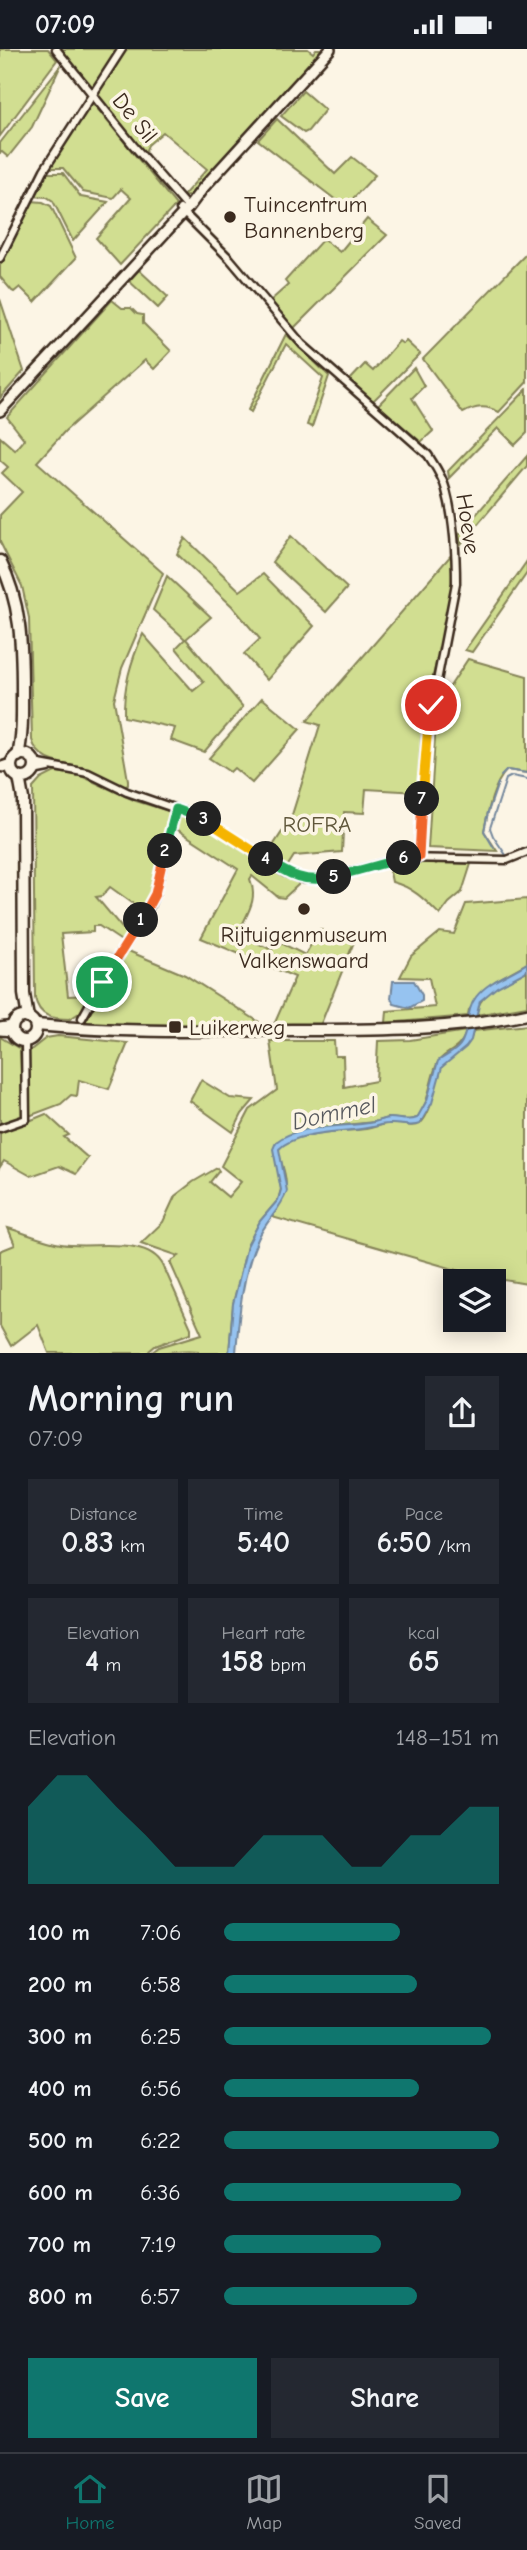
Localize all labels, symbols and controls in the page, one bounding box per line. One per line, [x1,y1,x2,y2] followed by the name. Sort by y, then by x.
[35,10,95,40] text: 07:09
[107,87,163,149] street label: De Sil
[244,191,368,244] place label: Tuincentrum Bannenberg
[222,209,238,225] marker: Tuincentrum Bannenberg
[450,492,486,556] street label: Hoeve
[401,675,461,735] pin
[412,686,450,724] icon: check
[404,781,440,817] pin: 7
[417,787,426,809] text: 7
[186,801,222,837] pin: 3
[199,807,208,829] text: 3
[283,811,351,838] park label: ROFRA
[148,833,182,869] pin: 2
[160,839,169,861] text: 2
[248,841,284,877] pin: 4
[386,841,422,875] pin: 6
[399,846,408,868] text: 6
[261,847,270,869] text: 4
[316,859,352,895] pin: 5
[328,865,339,887] text: 5
[296,901,312,917] marker: Rijtuigenmuseum Valkenswaard
[124,903,158,937] pin: 1
[137,908,144,930] text: 1
[221,921,387,974] place label: Rijtuigenmuseum Valkenswaard
[72,952,132,1012] pin
[83,963,121,1001] icon: arrive
[189,1014,286,1041] place label: Luikerweg
[167,1019,183,1035] marker: Luikerweg
[290,1090,379,1136] water label: Dommel
[443,1269,506,1332] map controls
[443,1269,506,1332] button: layers
[425,1376,499,1450] button: share
[28,1377,234,1421] text: Morning run
[28,1425,83,1452] text: 07:09
[69,1503,137,1525] text: Distance
[244,1503,283,1525] text: Time
[405,1503,443,1525] text: Pace
[61,1525,114,1560] text: 0.83
[237,1525,290,1560] text: 5:40
[377,1525,432,1560] text: 6:50
[114,1535,145,1557] text: km
[432,1535,471,1557] text: /km
[67,1622,140,1644] text: Elevation
[222,1622,305,1644] text: Heart rate
[408,1622,440,1644] text: kcal
[85,1644,99,1679] text: 4
[221,1644,264,1679] text: 158
[408,1644,440,1679] text: 65
[99,1654,121,1676] text: m
[264,1654,306,1676] text: bpm
[28,1724,116,1751] text: Elevation
[396,1724,499,1751] text: 148–151 m
[28,1919,90,1946] text: 100 m
[140,1919,182,1946] text: 7:06
[28,1971,92,1998] text: 200 m
[140,1971,181,1998] text: 6:58
[28,2023,92,2050] text: 300 m
[140,2023,181,2050] text: 6:25
[28,2075,92,2102] text: 400 m
[140,2075,182,2102] text: 6:56
[28,2127,93,2154] text: 500 m
[140,2127,181,2154] text: 6:22
[28,2179,93,2206] text: 600 m
[140,2179,181,2206] text: 6:36
[28,2231,91,2258] text: 700 m
[140,2231,176,2258] text: 7:19
[28,2283,93,2310] text: 800 m
[140,2283,180,2310] text: 6:57
[28,2358,257,2438] button: Save
[271,2358,499,2438] button: Share
[65,2470,114,2534] tab: Home
[245,2470,283,2534] tab: Map
[414,2470,462,2534] tab: Saved

